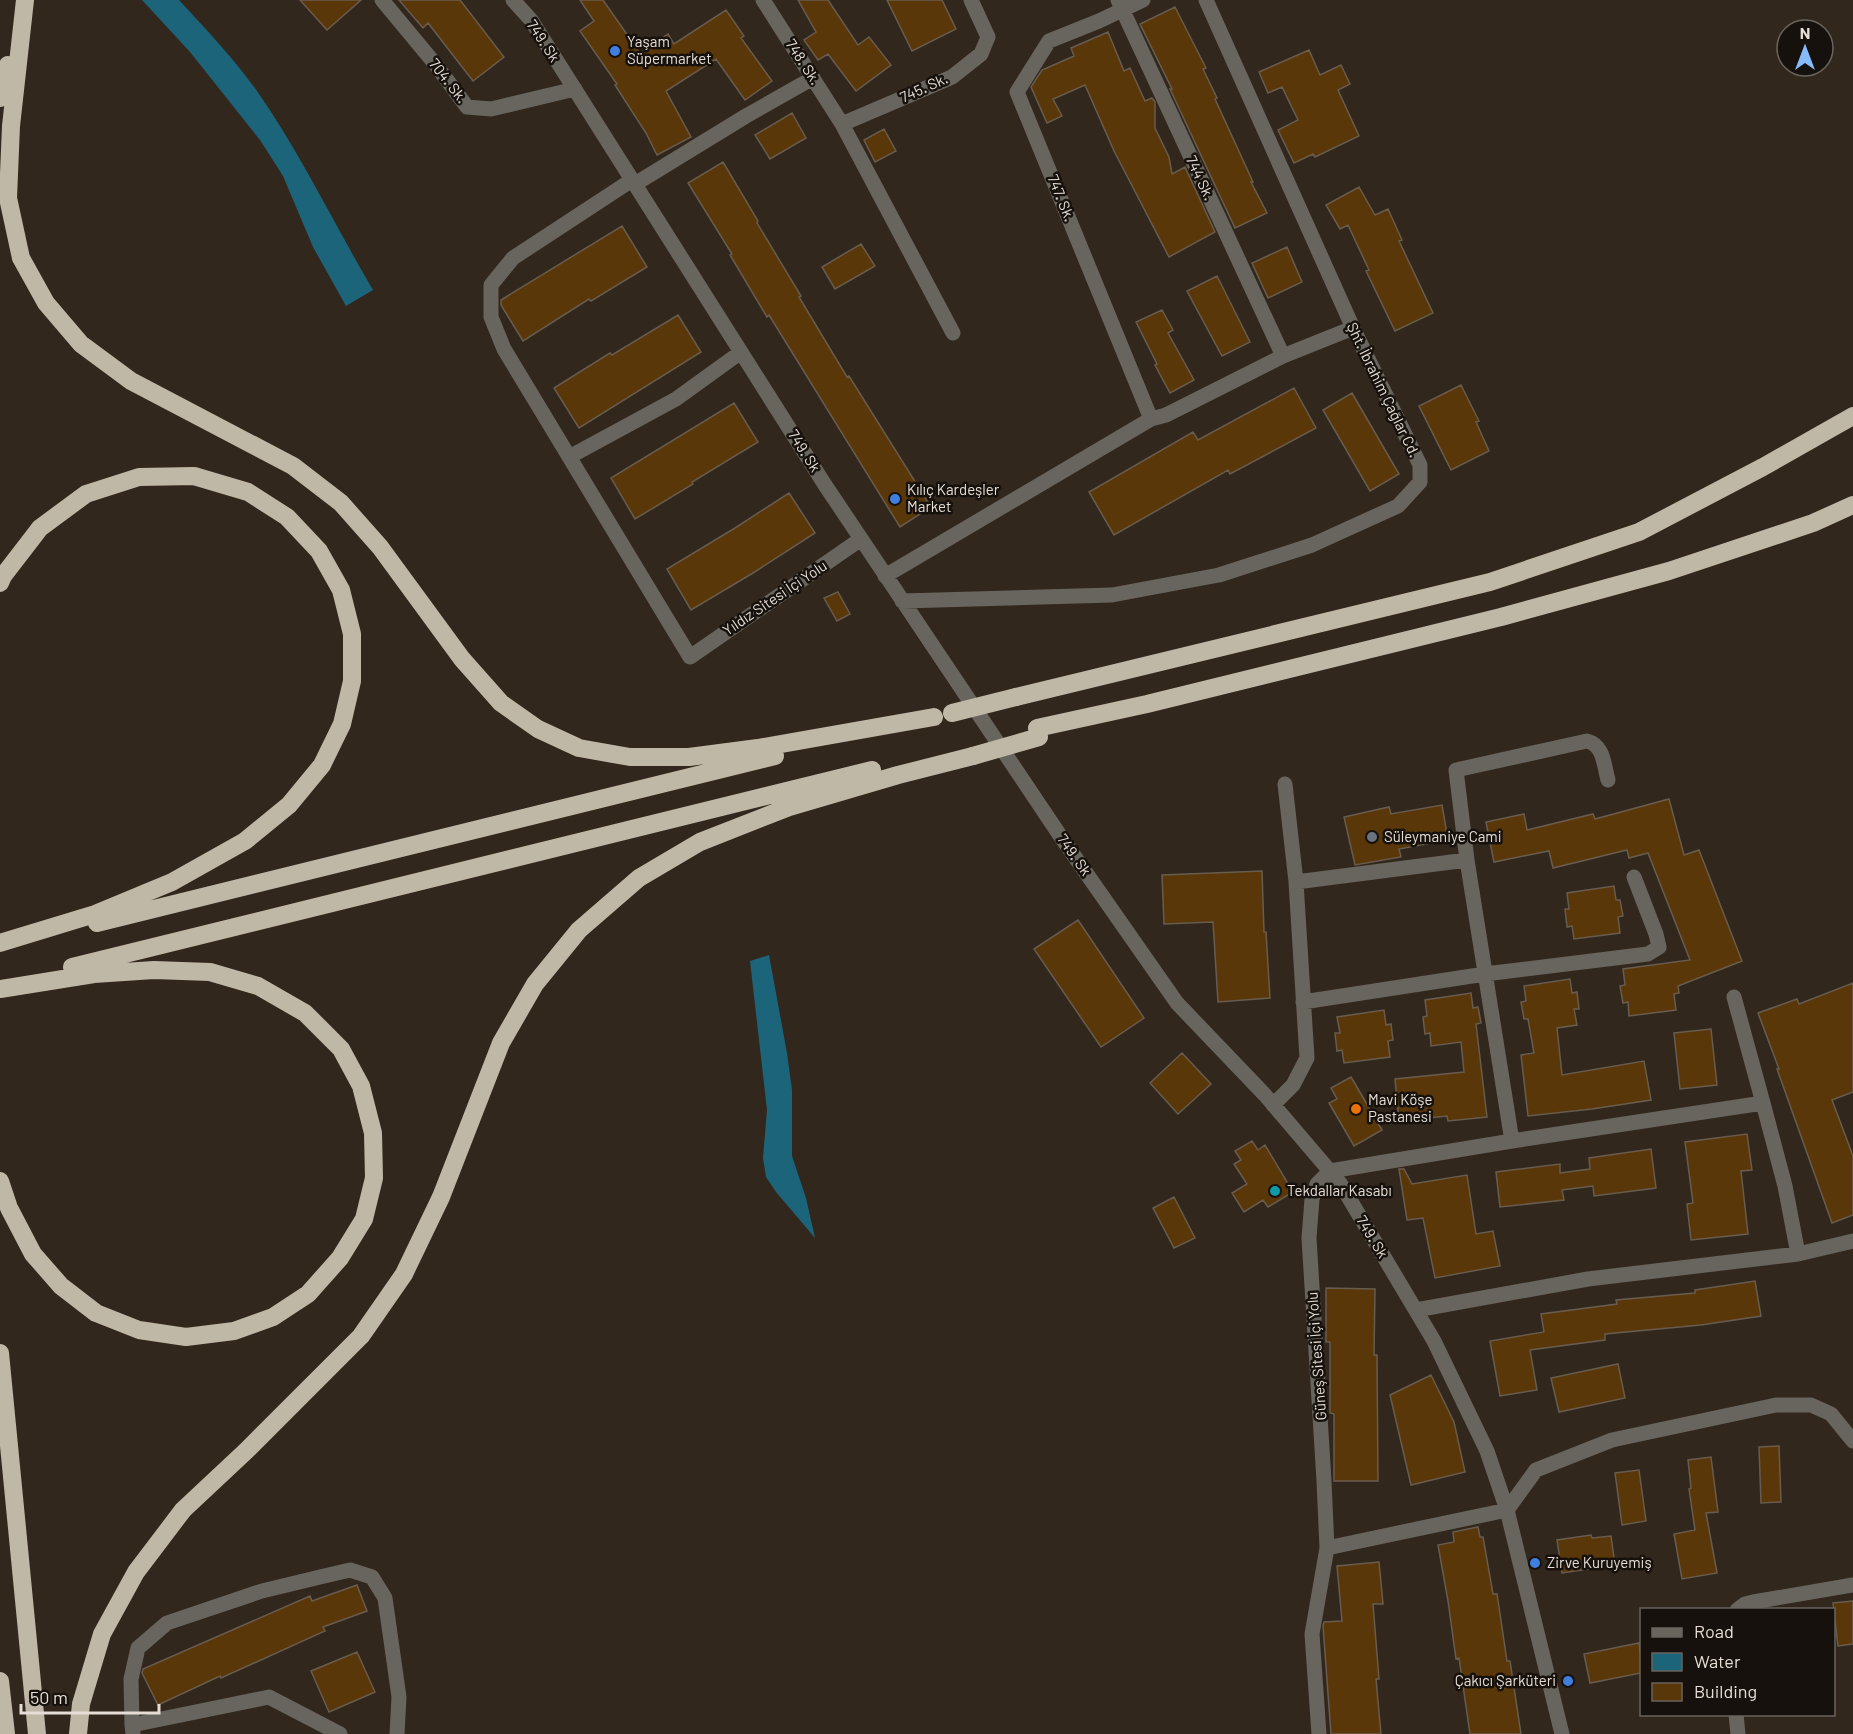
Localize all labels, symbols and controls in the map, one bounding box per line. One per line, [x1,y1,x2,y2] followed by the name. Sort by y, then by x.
[524,16,564,65] street label: 749. Sk
[1775,18,1835,78] north arrow
[1800,23,1810,42] text: N
[627,32,712,67] place label: Yaşam Süpermarket
[782,35,825,88] street label: 748. Sk.
[608,44,622,58] marker: Yaşam Süpermarket
[426,55,472,106] street label: 704. Sk.
[897,69,950,106] street label: 745. Sk.
[1183,152,1219,203] street label: 744 Sk.
[1044,172,1079,224] street label: 747. Sk.
[1343,319,1424,460] street label: Şht. İbrahim Çağlar Cd.
[785,426,825,475] street label: 749. Sk
[907,480,1000,515] place label: Kılıç Kardeşler Market
[888,492,902,506] marker: Kılıç Kardeşler Market
[719,556,830,639] street label: Yıldız Sitesi İçi Yolu
[1384,827,1502,845] place label: Süleymaniye Cami
[1054,830,1096,879] street label: 749. Sk
[1365,830,1379,844] marker: Süleymaniye Cami
[1368,1090,1433,1125] place label: Mavi Köşe Pastanesi
[1349,1102,1363,1116] marker: Mavi Köşe Pastanesi
[1287,1181,1392,1199] place label: Tekdallar Kasabı
[1268,1184,1282,1198] marker: Tekdallar Kasabı
[1353,1212,1393,1262] street label: 749. Sk
[1303,1291,1329,1421] street label: Güneş Sitesi İçi Yolu
[1547,1553,1652,1571] place label: Zirve Kuruyemiş
[1528,1556,1542,1570] marker: Zirve Kuruyemiş
[1640,1608,1835,1716] legend
[1694,1620,1734,1642] text: Road
[1694,1650,1741,1672] text: Water
[1455,1671,1556,1689] place label: Çakıcı Şarküteri
[1561,1674,1575,1688] marker: Çakıcı Şarküteri
[21,1677,159,1715] scale bar
[1694,1680,1757,1702] text: Building
[30,1686,68,1708] text: 50 m

